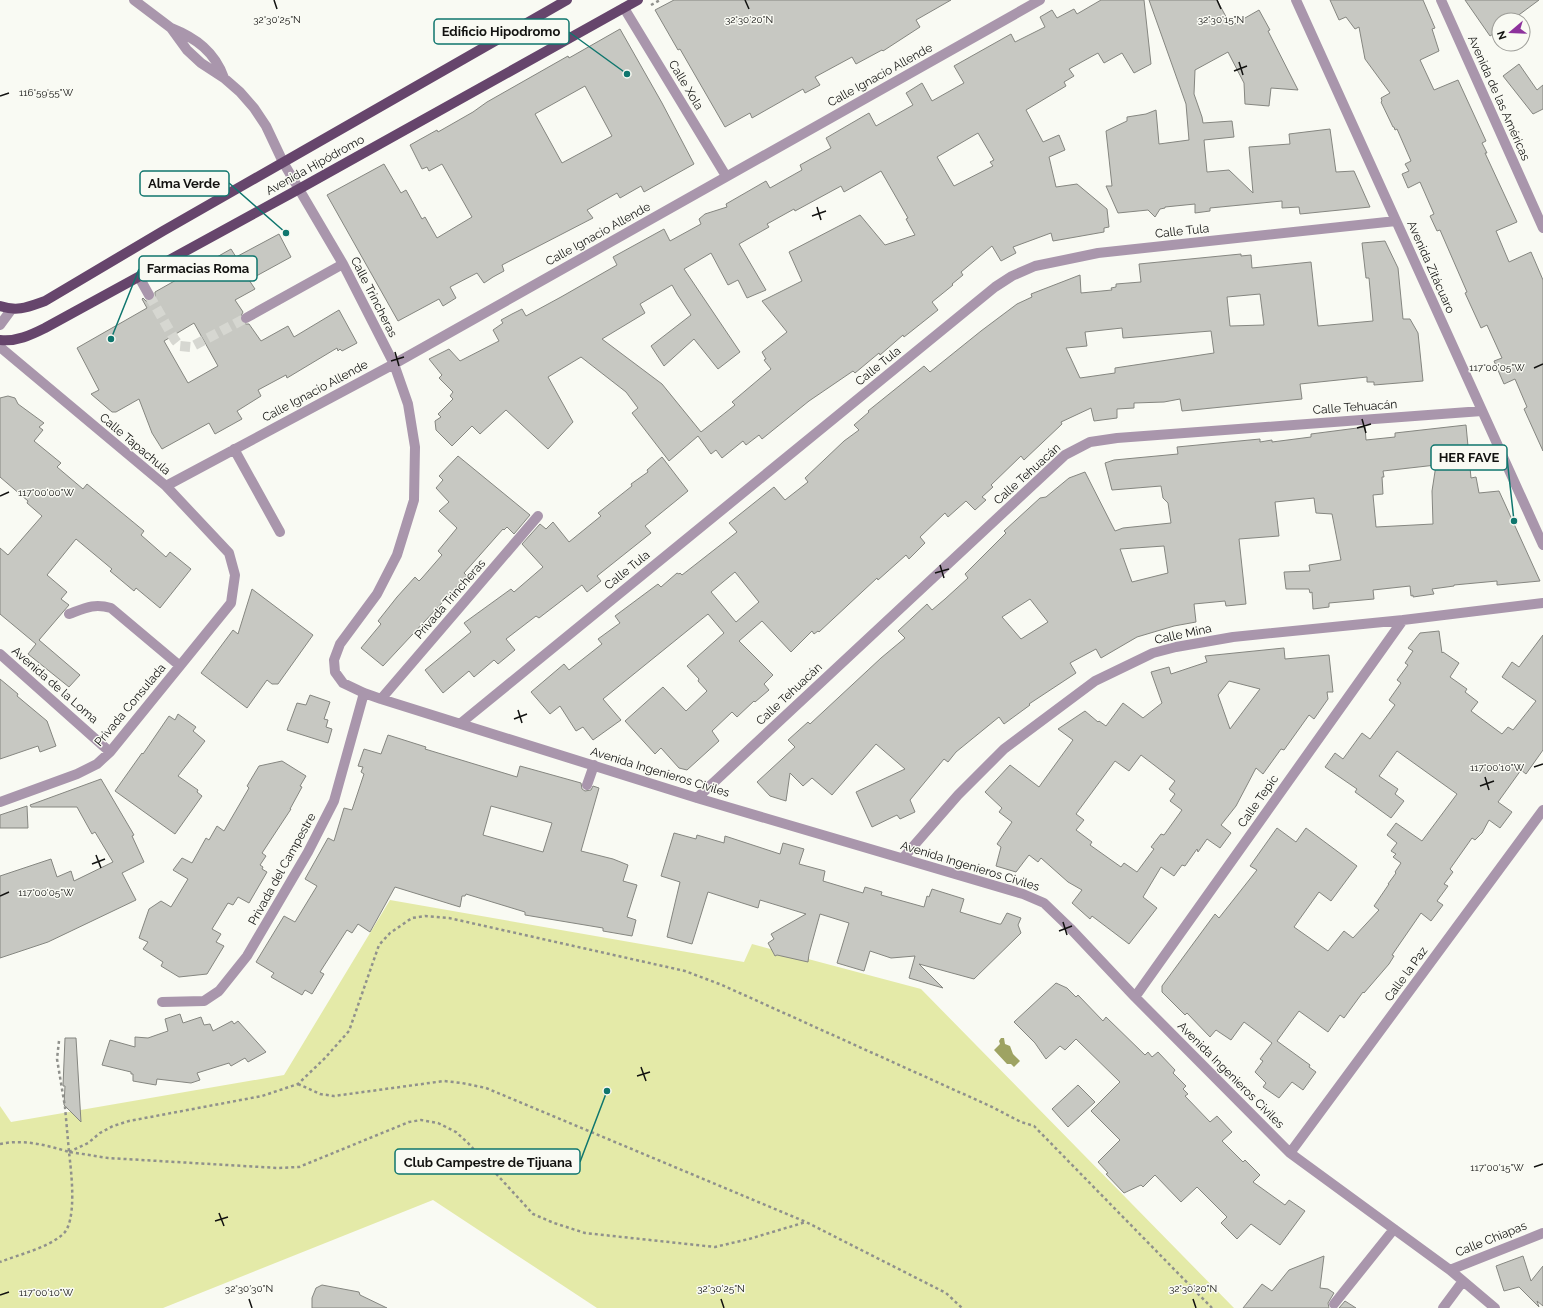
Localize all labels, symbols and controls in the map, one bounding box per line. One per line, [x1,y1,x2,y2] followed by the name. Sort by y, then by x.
[1491,12,1531,52] north arrow
[253,14,301,25] text: 32°30'25"N
[725,14,773,25] text: 32°30'20"N
[1198,14,1244,25] text: 32°30'15"N
[434,19,569,44] callout: Edificio Hipodromo
[442,24,560,39] text: Edificio Hipodromo
[1495,29,1510,41] text: N
[1465,33,1533,163] street label: Avenida de las Américas
[825,40,935,110] street label: Calle Ignacio Allende
[666,58,706,112] street label: Calle Xola
[19,87,74,98] text: 116°59'55"W
[263,132,367,198] street label: Avenida Hipódromo
[140,171,229,196] callout: Alma Verde
[148,176,220,191] text: Alma Verde
[543,199,653,269] street label: Calle Ignacio Allende
[1404,219,1458,315] street label: Avenida Zitácuaro
[1154,221,1210,241] street label: Calle Tula
[348,254,400,340] street label: Calle Trincheras
[139,256,257,281] callout: Farmacias Roma
[147,261,250,276] text: Farmacias Roma
[852,343,904,389] street label: Calle Tula
[260,357,370,425] street label: Calle Ignacio Allende
[1469,362,1525,373] text: 117°00'05"W
[1312,397,1398,417] street label: Calle Tehuacán
[97,410,173,478] street label: Calle Tapachula
[991,440,1063,508] street label: Calle Tehuacán
[1431,445,1507,470] callout: HER FAVE
[1439,450,1500,465] text: HER FAVE
[18,487,75,498] text: 117°00'00"W
[601,547,653,593] street label: Calle Tula
[412,556,489,642] street label: Privada Trincheras
[1153,621,1213,647] street label: Calle Mina
[9,644,101,726] street label: Avenida de la Loma
[753,660,825,728] street label: Calle Tehuacán
[91,661,169,749] street label: Privada Consulada
[589,744,731,800] street label: Avenida Ingenieros Civiles
[1470,762,1525,773] text: 117°00'10"W
[1235,772,1281,830] street label: Calle Tepic
[245,811,319,927] street label: Privada del Campestre
[899,838,1041,894] street label: Avenida Ingenieros Civiles
[18,887,74,898] text: 117°00'05"W
[1381,944,1431,1004] street label: Calle la Paz
[1175,1019,1287,1131] street label: Avenida Ingenieros Civiles
[395,1149,580,1174] callout: Club Campestre de Tijuana
[404,1155,573,1170] text: Club Campestre de Tijuana
[1470,1162,1524,1173] text: 117°00'15"W
[1453,1218,1529,1260] street label: Calle Chiapas
[225,1283,273,1294] text: 32°30'30"N
[697,1283,745,1294] text: 32°30'25"N
[1169,1283,1217,1294] text: 32°30'20"N
[19,1287,74,1298] text: 117°00'10"W

